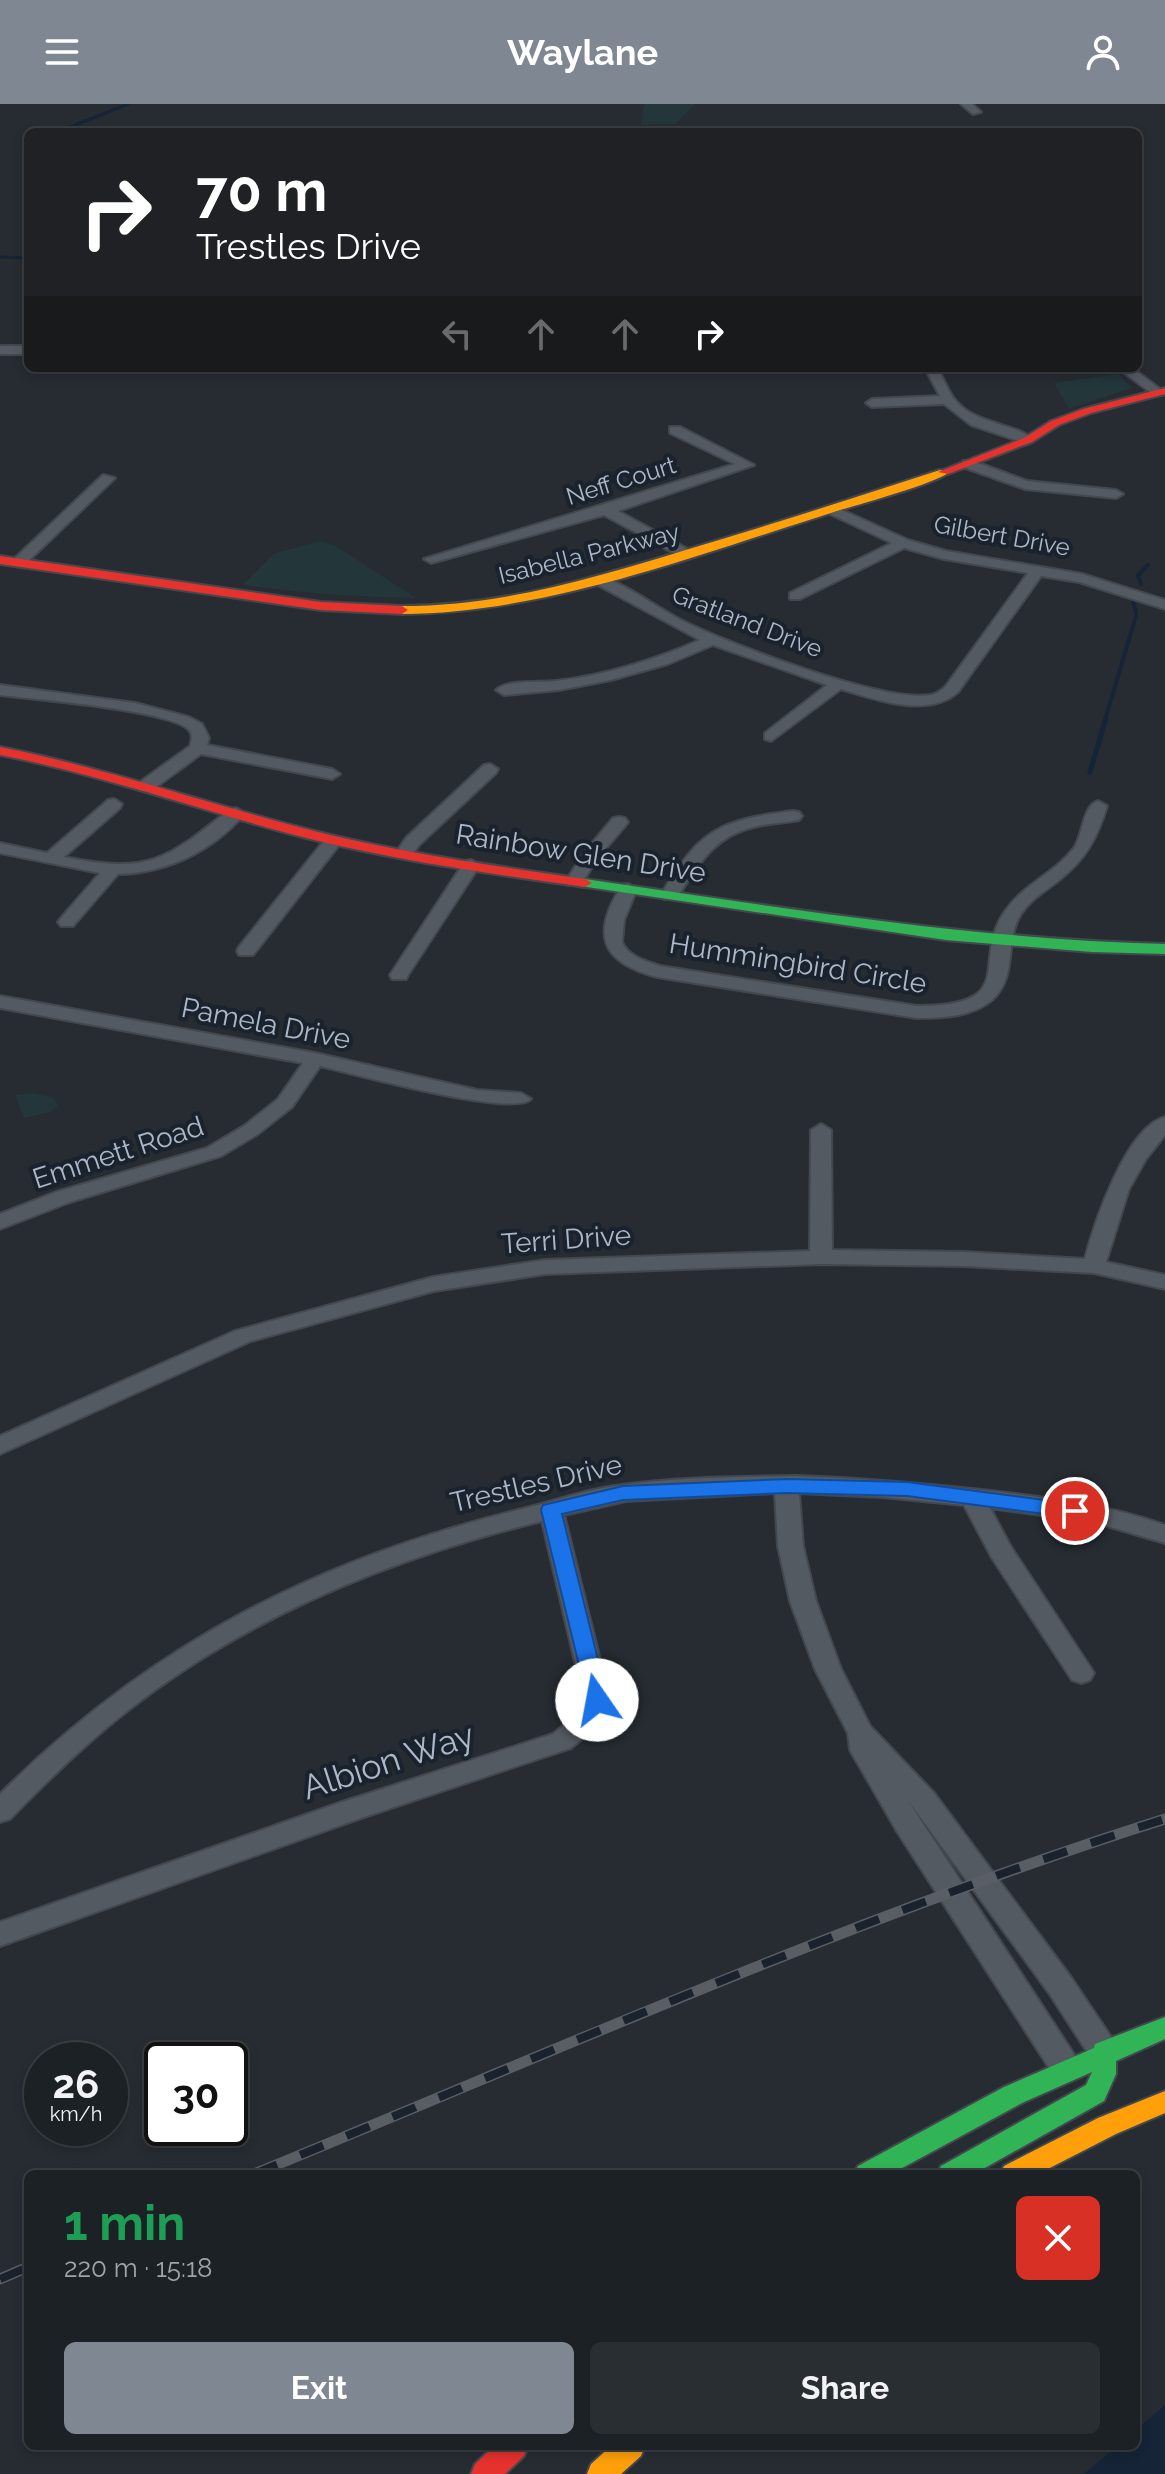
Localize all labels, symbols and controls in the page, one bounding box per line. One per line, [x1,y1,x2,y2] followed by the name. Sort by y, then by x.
[40,30,84,74] icon: menu
[1081,30,1125,74] icon: person
[507,31,658,73] text: Waylane
[196,158,327,224] text: 70 m
[64,160,168,264] icon: right
[196,225,421,267] text: Trestles Drive
[435,312,479,356] icon: left
[519,312,563,356] icon: ahead
[603,312,647,356] icon: ahead
[687,312,731,356] icon: right
[562,450,679,511] street label: Neff Court
[932,509,1072,562] street label: Gilbert Drive
[495,517,682,590] street label: Isabella Parkway
[668,580,826,663] street label: Gratland Drive
[454,817,708,890] street label: Rainbow Glen Drive
[667,927,929,1000] street label: Hummingbird Circle
[179,991,353,1056] street label: Pamela Drive
[29,1109,208,1196] street label: Emmett Road
[500,1219,632,1260] street label: Terri Drive
[447,1448,625,1519] street label: Trestles Drive
[1041,1477,1109,1545] pin
[1053,1489,1097,1533] icon: arrive
[555,1658,639,1742] position arrow
[297,1714,479,1808] street label: Albion Way
[144,2042,248,2146] speed limit sign: 30
[53,2060,99,2107] text: 26
[50,2102,102,2126] text: km/h
[64,2195,185,2251] text: 1 min
[1016,2196,1100,2280] button: close
[64,2253,212,2283] text: 220 m · 15:18
[64,2342,574,2434] button: Exit
[590,2342,1100,2434] button: Share

